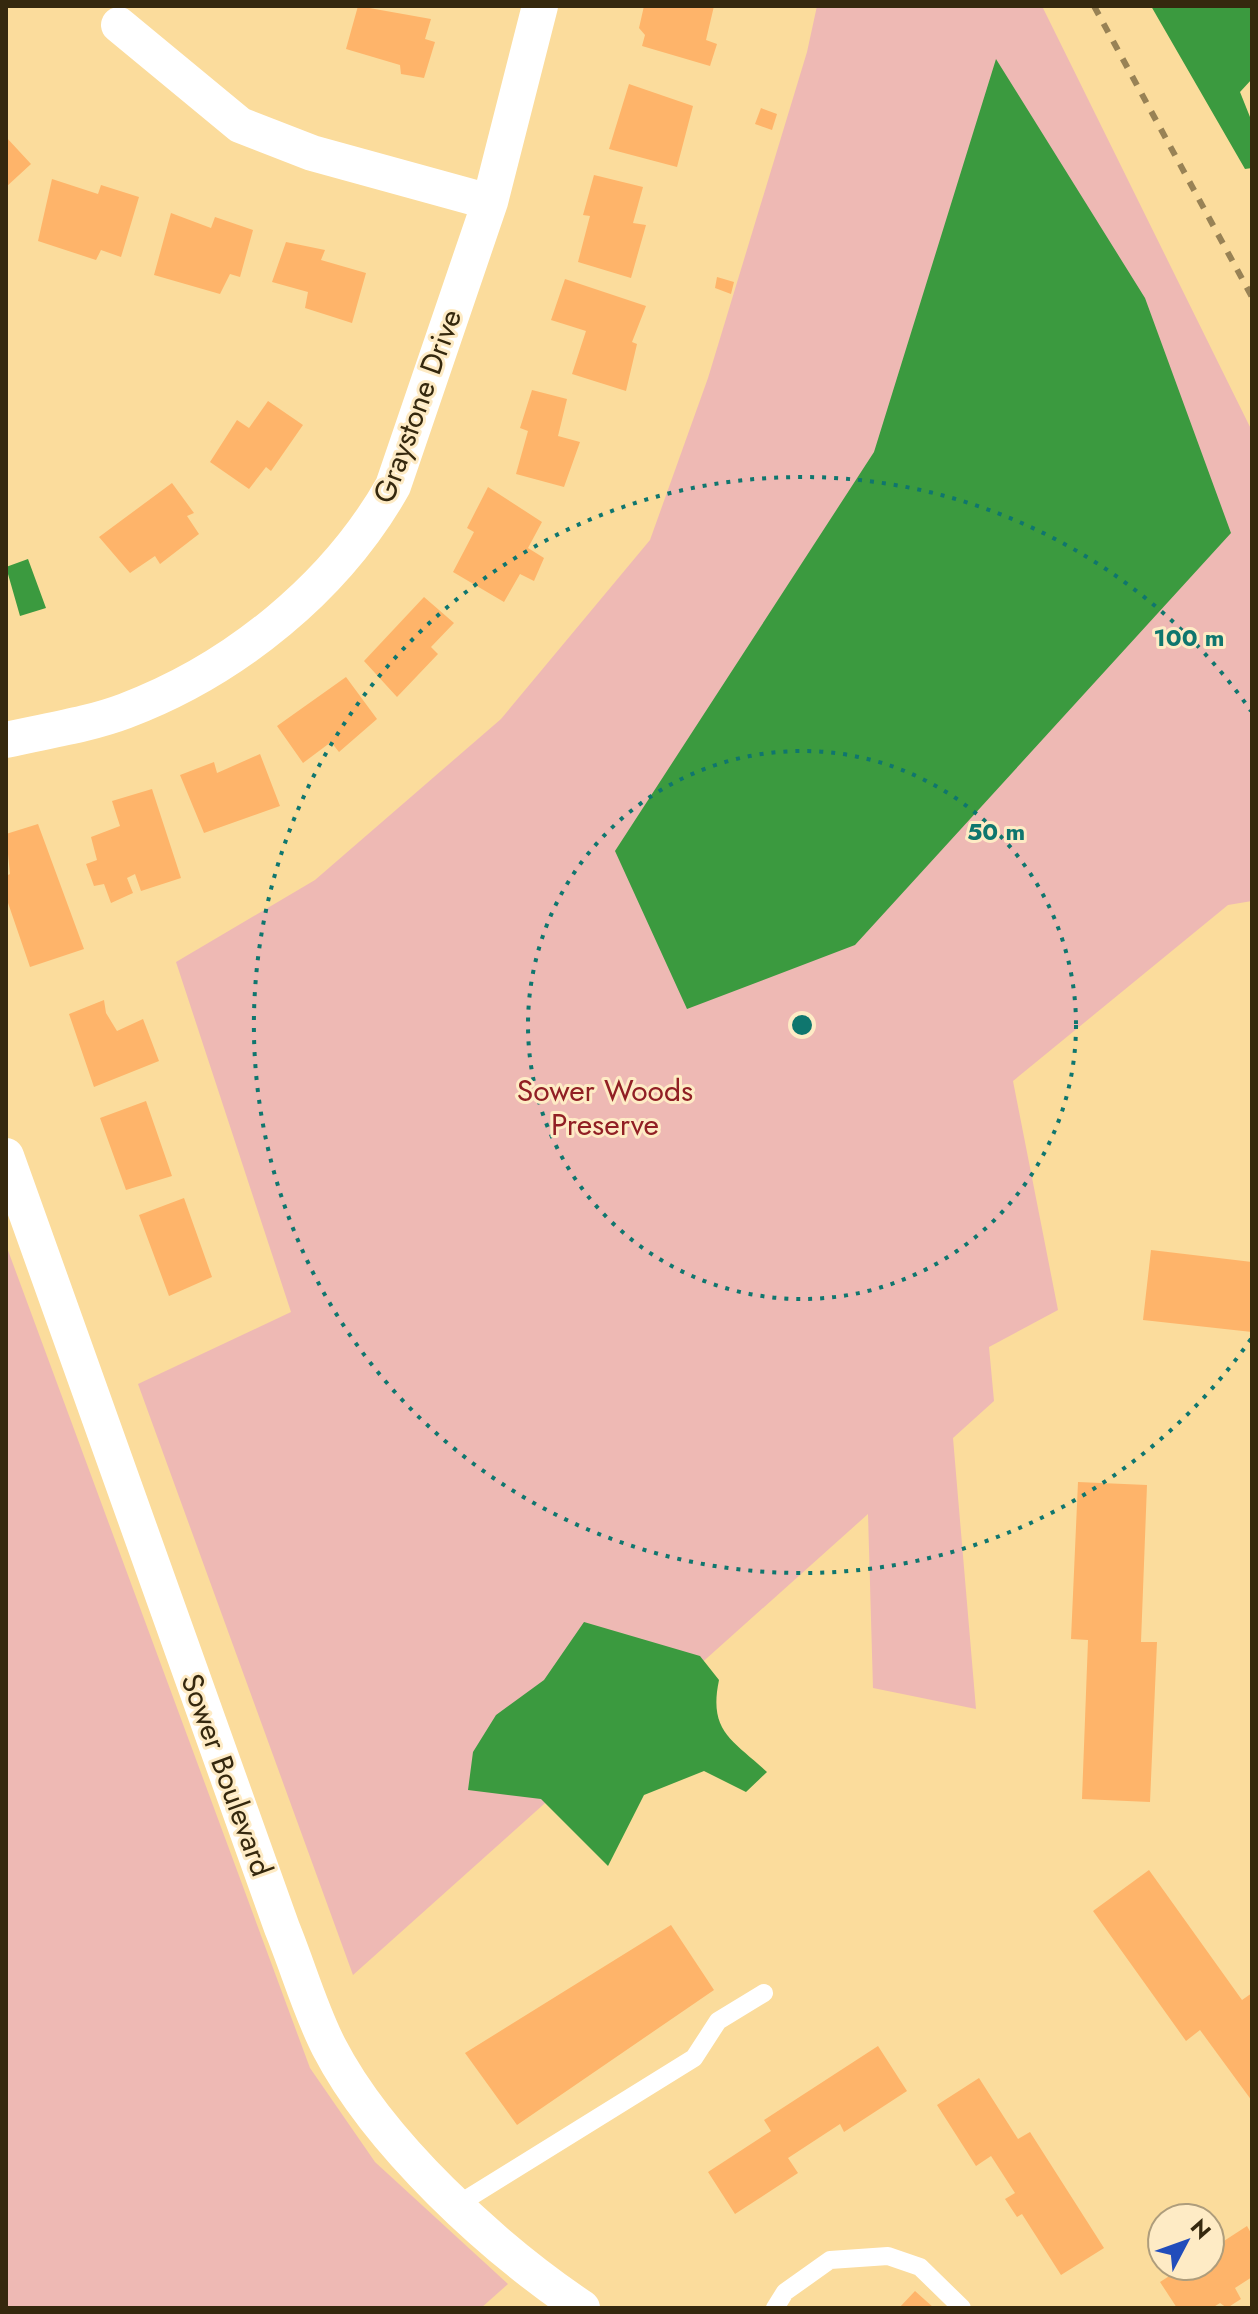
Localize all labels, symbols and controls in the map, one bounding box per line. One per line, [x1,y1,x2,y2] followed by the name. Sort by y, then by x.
[362,303,472,509] street label: Graystone Drive
[1154,620,1224,655] text: 100 m
[967,814,1025,849] text: 50 m
[788,1011,816,1039] centre of rings
[517,1069,693,1146] park label: Sower Woods Preserve
[170,1668,284,1882] street label: Sower Boulevard
[1146,2202,1226,2282] north arrow
[1183,2212,1219,2246] text: N

